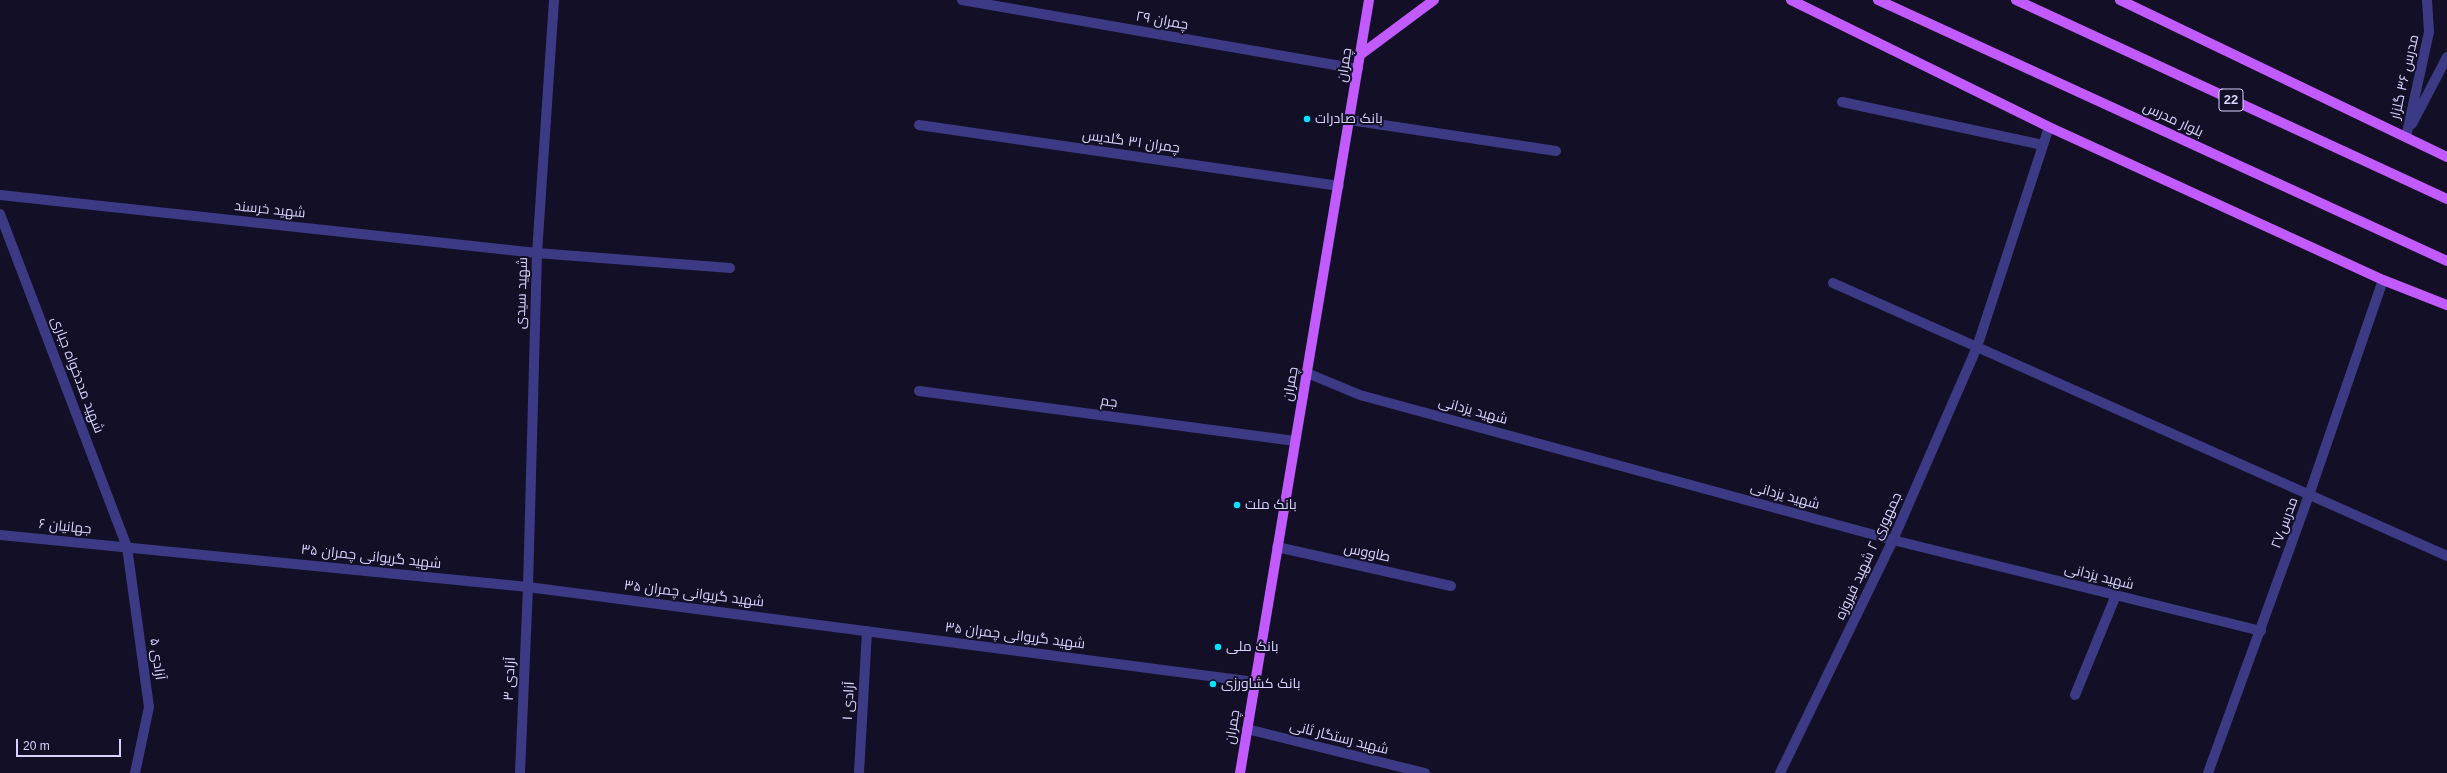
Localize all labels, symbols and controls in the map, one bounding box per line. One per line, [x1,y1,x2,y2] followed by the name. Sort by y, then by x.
[1134,8,1190,34] street label: چمران ۲۹
[2387,33,2423,121] street label: مدرس ۳۶ گلزار
[1334,47,1356,83] street label: چمران
[2219,89,2243,111] road number: 22
[2140,99,2206,141] street label: بلوار مدرس
[1315,111,1383,127] place label: بانک صادرات
[1302,114,1312,124] marker: بانک صادرات
[1081,127,1181,157] street label: چمران ۳۱ گلدیس
[234,198,306,222] street label: شهید خرسند
[512,257,532,329] street label: شهید سیدی
[47,314,107,436] street label: شهید مددخواه جباری
[1280,366,1302,402] street label: چمران
[1099,392,1119,412] street label: جم
[1437,394,1509,428] street label: شهید یزدانی
[1749,479,1821,513] street label: شهید یزدانی
[1832,490,1906,622] street label: جمهوری ۲ شهید فیروزه
[2268,495,2302,551] street label: مدرس۲۷
[1245,497,1297,513] place label: بانک ملت
[1232,500,1242,510] marker: بانک ملت
[38,516,92,538] street label: جهانیان ۶
[1342,540,1392,566] street label: طاووس
[300,541,442,573] street label: شهید گریوانی چمران ۳۵
[2063,560,2135,594] street label: شهید یزدانی
[623,577,765,611] street label: شهید گریوانی چمران ۳۵
[944,619,1086,653] street label: شهید گریوانی چمران ۳۵
[146,637,168,681] street label: آزادی ۵
[1226,639,1279,655] place label: بانک ملی
[1213,642,1223,652] marker: بانک ملی
[500,657,520,701] street label: آزادی ۳
[1221,676,1300,692] place label: بانک کشاورزی
[1208,679,1218,689] marker: بانک کشاورزی
[840,681,858,721] street label: آزادی ۱
[1222,709,1244,745] street label: چمران
[1288,718,1390,758] street label: شهید رستگار ثانی
[18,731,123,757] scale bar
[23,739,50,753] text: 20 m

